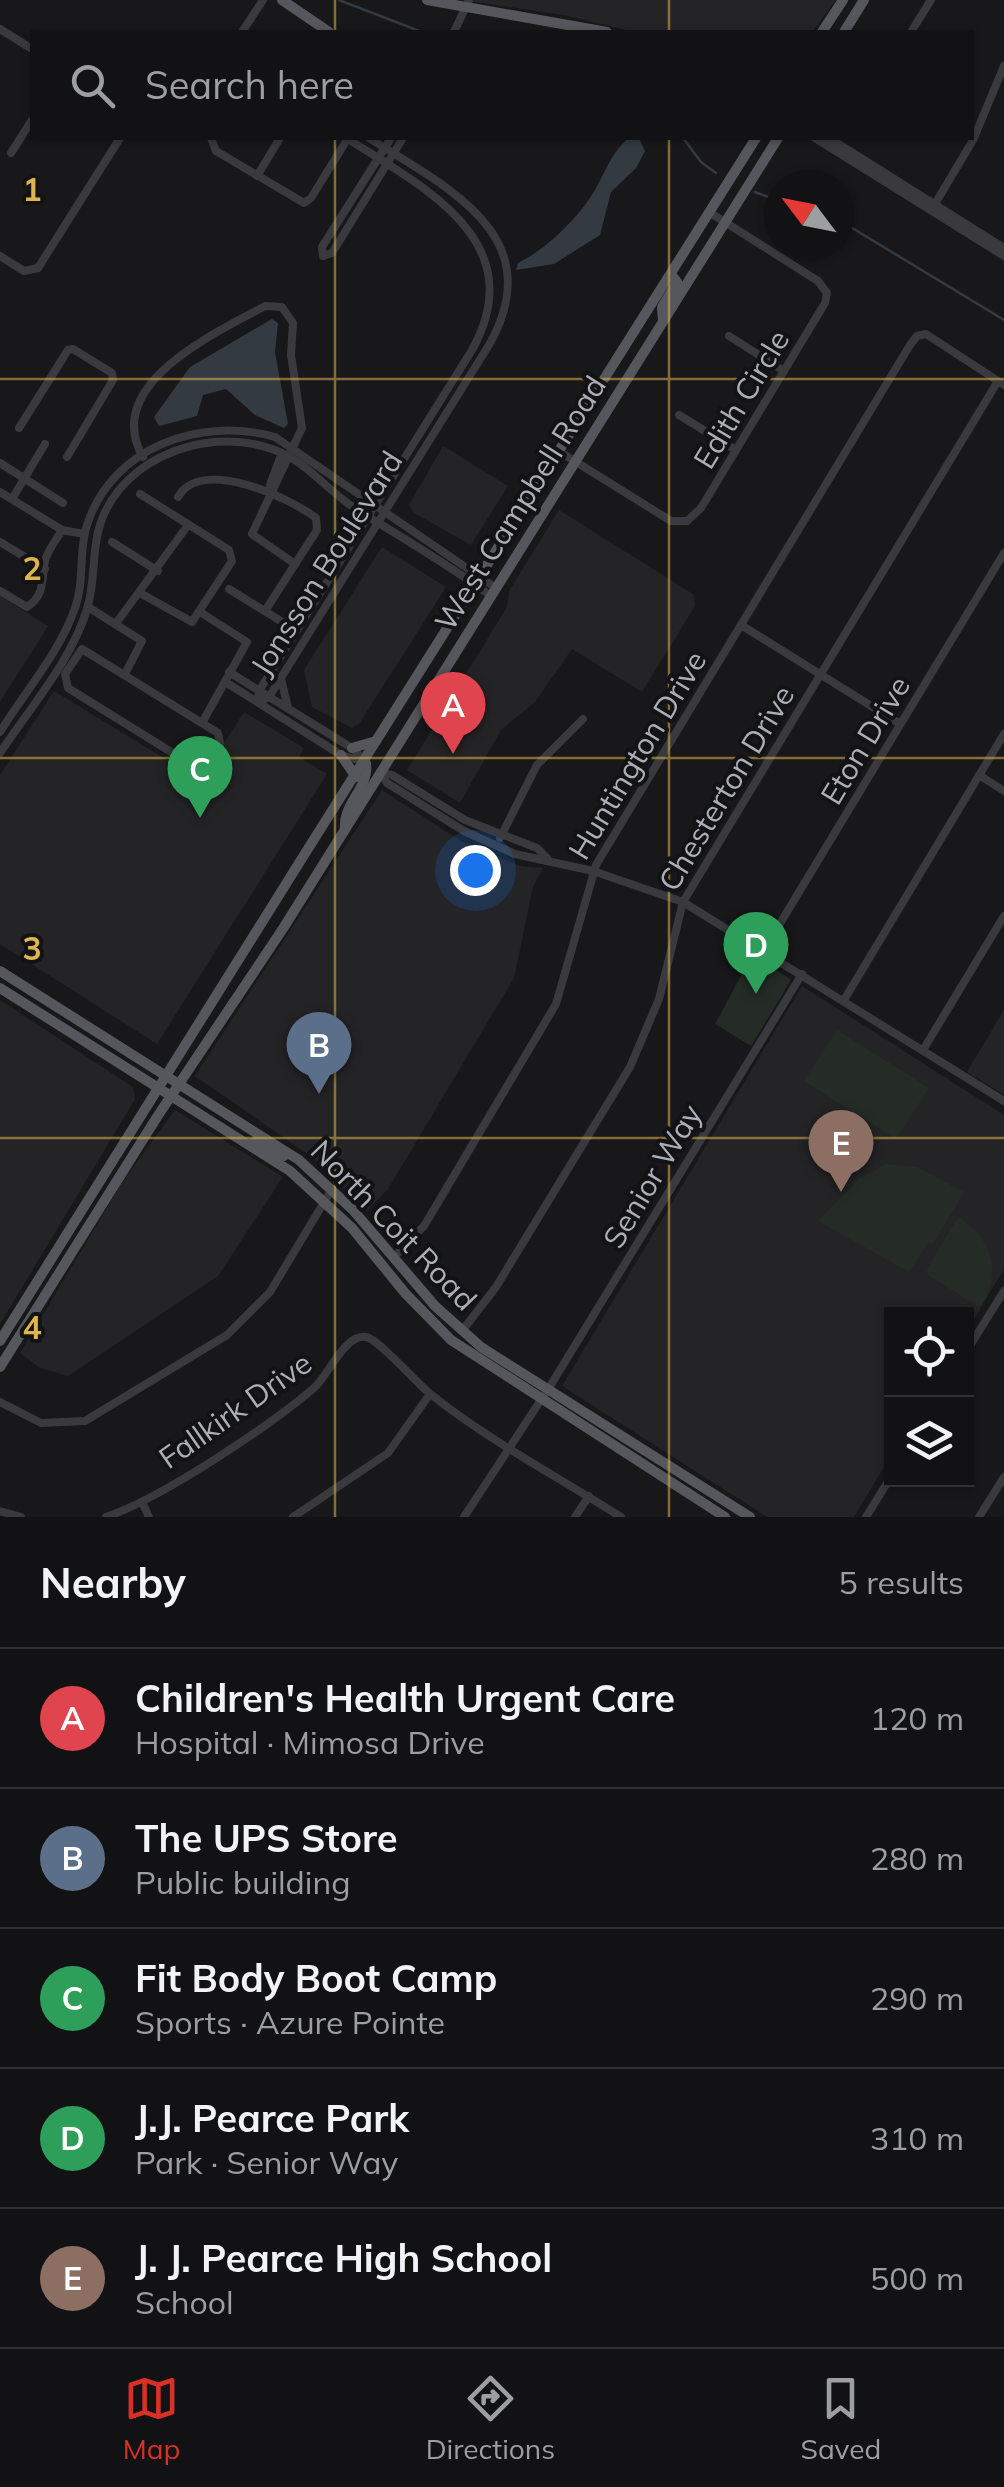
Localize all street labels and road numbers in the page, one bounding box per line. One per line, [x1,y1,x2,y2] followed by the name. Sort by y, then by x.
[685,323,797,475] street label: Edith Circle
[426,369,614,637] street label: West Campbell Road
[242,444,410,682] street label: Jonsson Boulevard
[560,644,714,866] street label: Huntington Drive
[812,669,918,811] street label: Eton Drive
[650,678,802,898] street label: Chesterton Drive
[594,1097,710,1255] street label: Senior Way
[303,1132,485,1318] street label: North Coit Road
[151,1343,319,1477] street label: Fallkirk Drive

